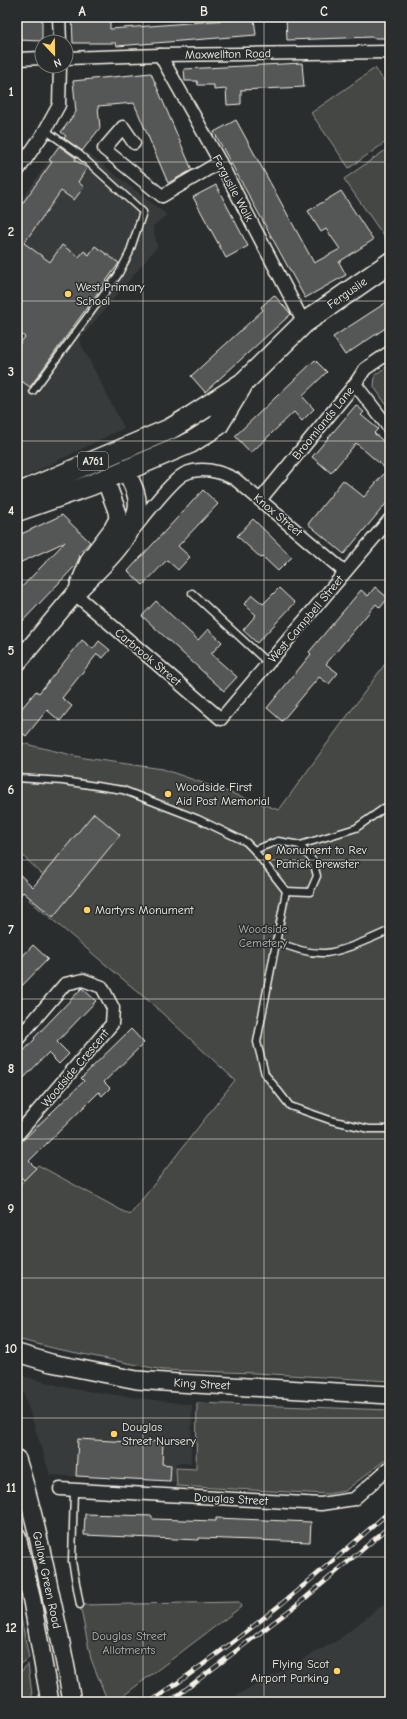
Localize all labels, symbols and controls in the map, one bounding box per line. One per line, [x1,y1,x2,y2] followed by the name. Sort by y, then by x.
[78,4,86,19] text: A
[200,4,208,19] text: B
[320,4,328,19] text: C
[34,34,74,74] north arrow
[185,46,271,62] street label: Maxwellton Road
[52,55,63,70] text: N
[8,84,14,99] text: 1
[210,152,257,224] street label: Ferguslie Walk
[8,224,14,239] text: 2
[324,274,370,312] street label: Ferguslie
[76,280,145,308] place label: West Primary School
[63,289,73,299] marker: West Primary School
[8,364,14,379] text: 3
[289,384,357,462] street label: Broomlands Lane
[78,452,108,470] road number: A761
[251,491,306,540] street label: Knox Street
[8,503,14,518] text: 4
[265,572,347,665] street label: West Campbell Street
[112,625,184,689] street label: Carbrook Street
[8,643,15,658] text: 5
[176,780,270,808] place label: Woodside First Aid Post Memorial
[8,782,15,797] text: 6
[163,789,173,799] marker: Woodside First Aid Post Memorial
[276,843,367,871] place label: Monument to Rev Patrick Brewster
[263,852,273,862] marker: Monument to Rev Patrick Brewster
[95,903,194,917] place label: Martyrs Monument
[82,905,92,915] marker: Martyrs Monument
[8,922,14,937] text: 7
[238,922,288,950] park label: Woodside Cemetery
[38,1026,112,1110] street label: Woodside Crescent
[8,1061,14,1076] text: 8
[8,1201,15,1216] text: 9
[5,1341,17,1356] text: 10
[173,1376,231,1392] street label: King Street
[122,1420,197,1448] place label: Douglas Street Nursery
[109,1429,119,1439] marker: Douglas Street Nursery
[6,1480,16,1495] text: 11
[194,1490,269,1508] street label: Douglas Street
[30,1530,64,1630] street label: Gallow Green Road
[5,1620,17,1635] text: 12
[92,1629,167,1657] park label: Douglas Street Allotments
[251,1657,330,1685] place label: Flying Scot Airport Parking
[332,1666,342,1676] marker: Flying Scot Airport Parking

